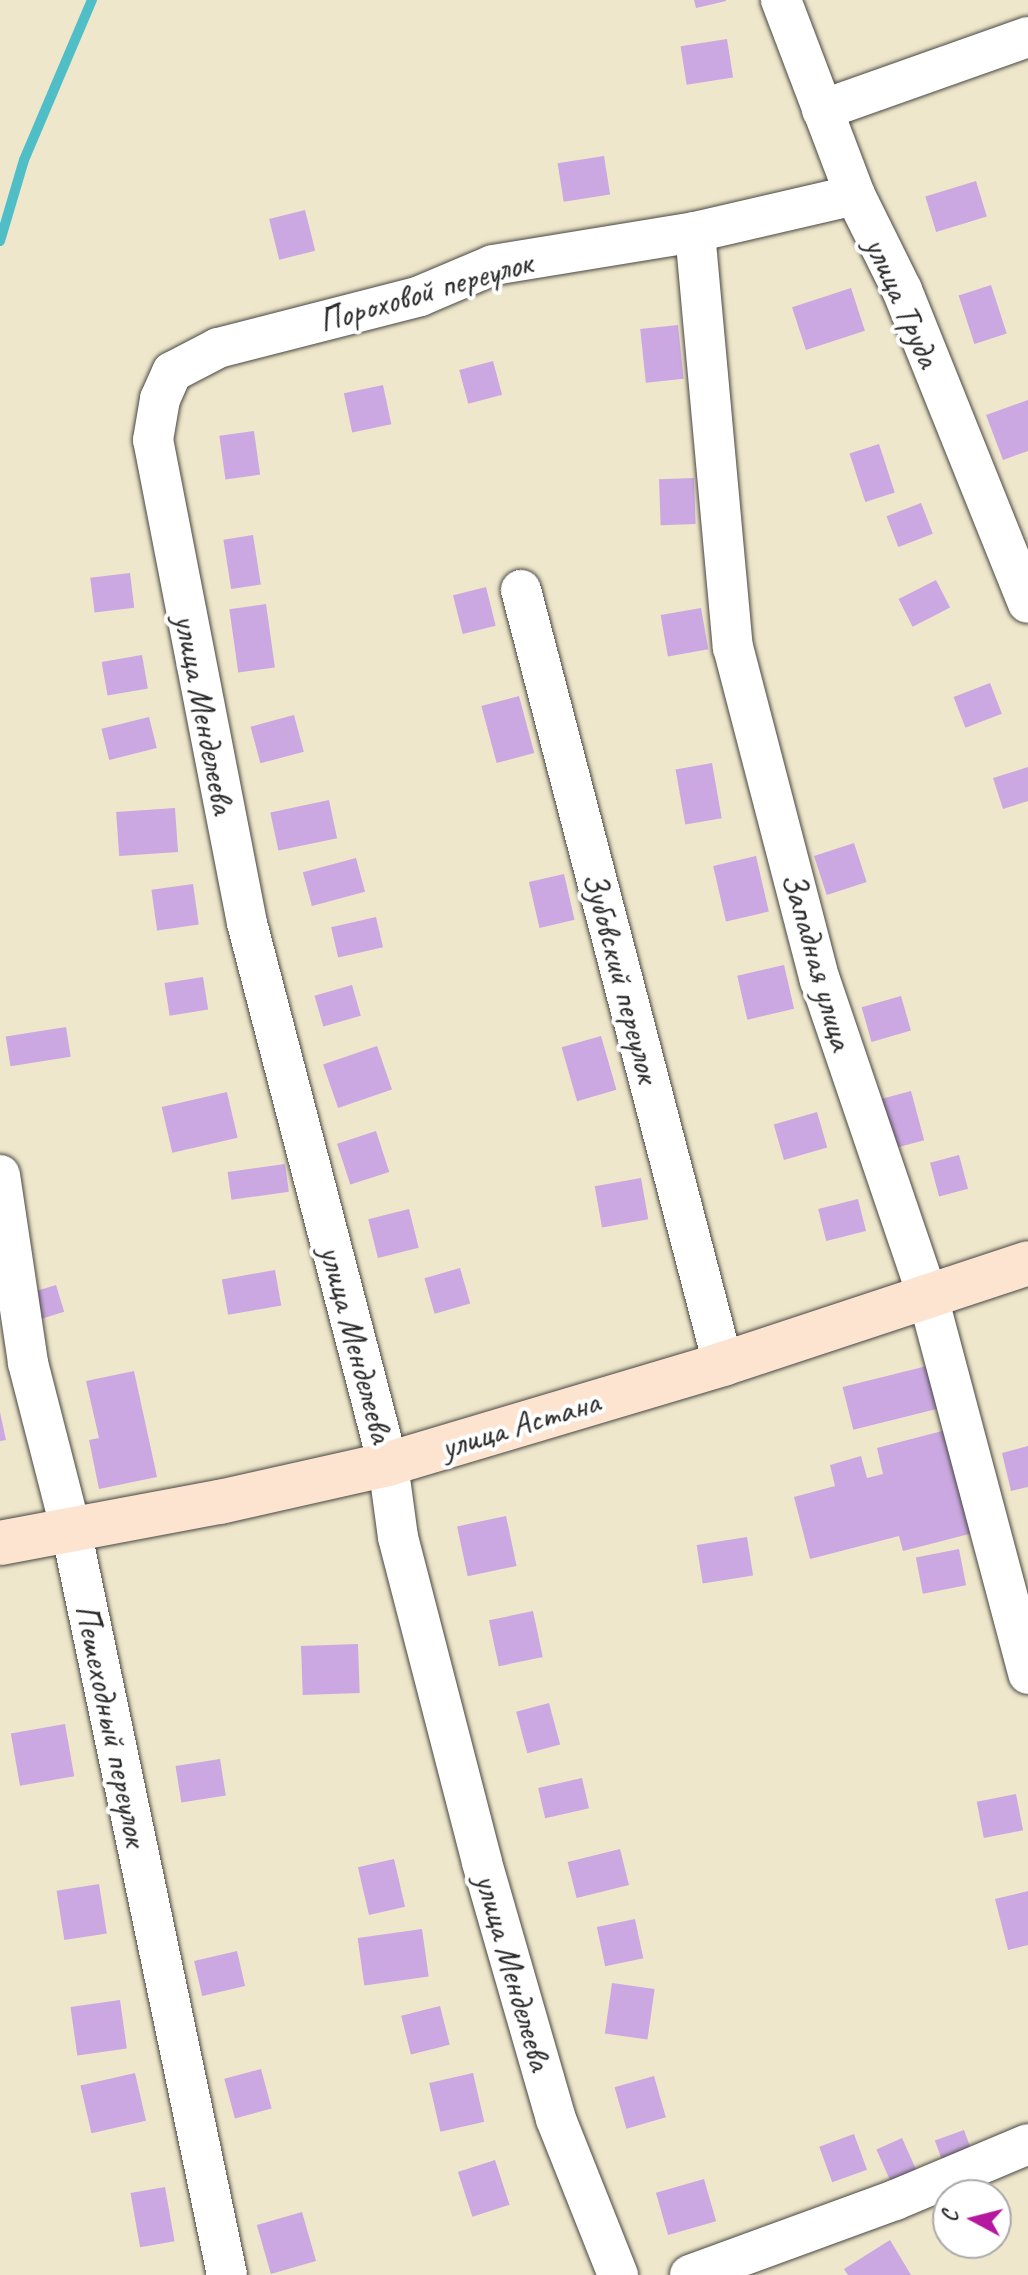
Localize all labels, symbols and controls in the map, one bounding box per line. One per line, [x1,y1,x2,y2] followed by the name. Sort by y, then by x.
[857,232,949,372] street label: улица Труда
[314,241,536,341] street label: Пороховой переулок
[166,611,244,817] street label: улица Менделеева
[773,866,863,1056] street label: Западная улица
[574,867,670,1087] street label: Зубовский переулок
[311,1241,403,1447] street label: улица Менделеева
[435,1380,605,1468] street label: улица Астана
[66,1600,158,1850] street label: Пешеходный переулок
[467,1869,561,2075] street label: улица Менделеева
[932,2179,1012,2259] north arrow
[936,2209,965,2223] text: С

